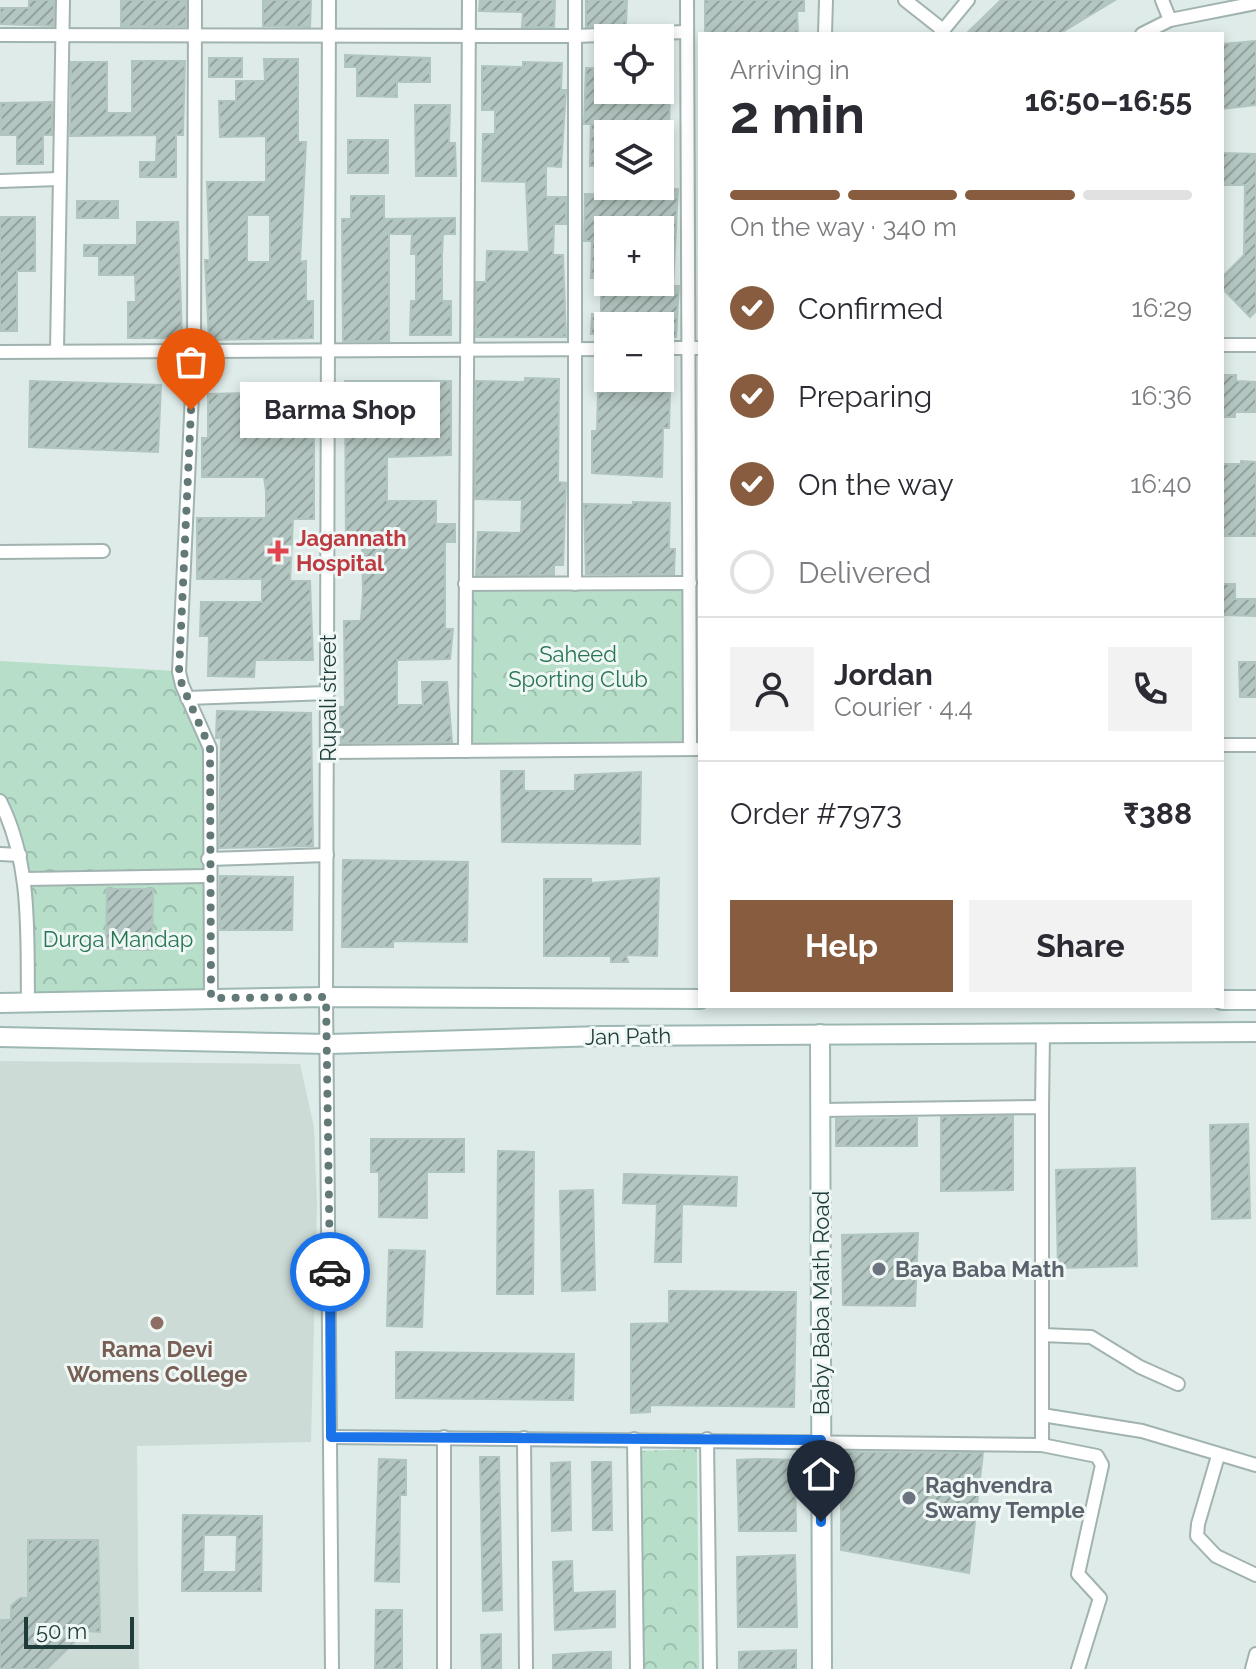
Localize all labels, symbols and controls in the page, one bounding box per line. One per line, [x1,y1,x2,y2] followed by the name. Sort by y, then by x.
[594,24,674,392] map controls
[594,24,674,104] button: locate
[730,55,850,85] text: Arriving in
[1025,83,1192,118] text: 16:50–16:55
[730,84,865,145] text: 2 min
[594,120,674,200] button: layers
[730,212,957,242] text: On the way · 340 m
[594,216,674,296] button: +
[730,286,774,330] icon: check
[798,291,943,326] text: Confirmed
[1132,293,1192,323] text: 16:29
[594,312,674,392] button: −
[157,328,225,410] pin
[169,340,213,384] icon: bag
[730,374,774,418] icon: check
[798,379,932,414] text: Preparing
[1131,381,1192,411] text: 16:36
[239,382,439,438] callout: Barma Shop
[264,395,416,425] text: Barma Shop
[730,462,774,506] icon: check
[798,467,954,502] text: On the way
[1130,469,1192,499] text: 16:40
[296,525,407,576] place label: Jagannath Hospital
[267,540,289,562] marker: Jagannath Hospital
[798,555,931,590] text: Delivered
[315,634,341,762] street label: Rupali street
[508,641,648,692] park label: Saheed Sporting Club
[730,647,814,731] button: person
[1108,647,1192,731] button: phone
[834,657,933,692] text: Jordan
[834,692,973,722] text: Courier · 4.4
[730,796,902,831] text: Order #7973
[1123,796,1192,831] text: ₹388
[730,900,953,992] button: Help
[969,900,1192,992] button: Share
[43,926,193,952] park label: Durga Mandap
[585,1022,671,1050] street label: Jan Path
[808,1191,834,1415] street label: Baby Baba Math Road
[290,1232,370,1312] courier
[308,1250,352,1294] icon: car
[895,1256,1064,1282] place label: Baya Baba Math
[870,1260,888,1278] marker: Baya Baba Math
[148,1314,166,1332] marker: Rama Devi Womens College
[67,1336,247,1387] place label: Rama Devi Womens College
[787,1440,855,1522] pin
[799,1452,843,1496] icon: home
[925,1472,1085,1523] place label: Raghvendra Swamy Temple
[900,1489,918,1507] marker: Raghvendra Swamy Temple
[24,1613,134,1649] scale bar
[36,1618,87,1644] text: 50 m

